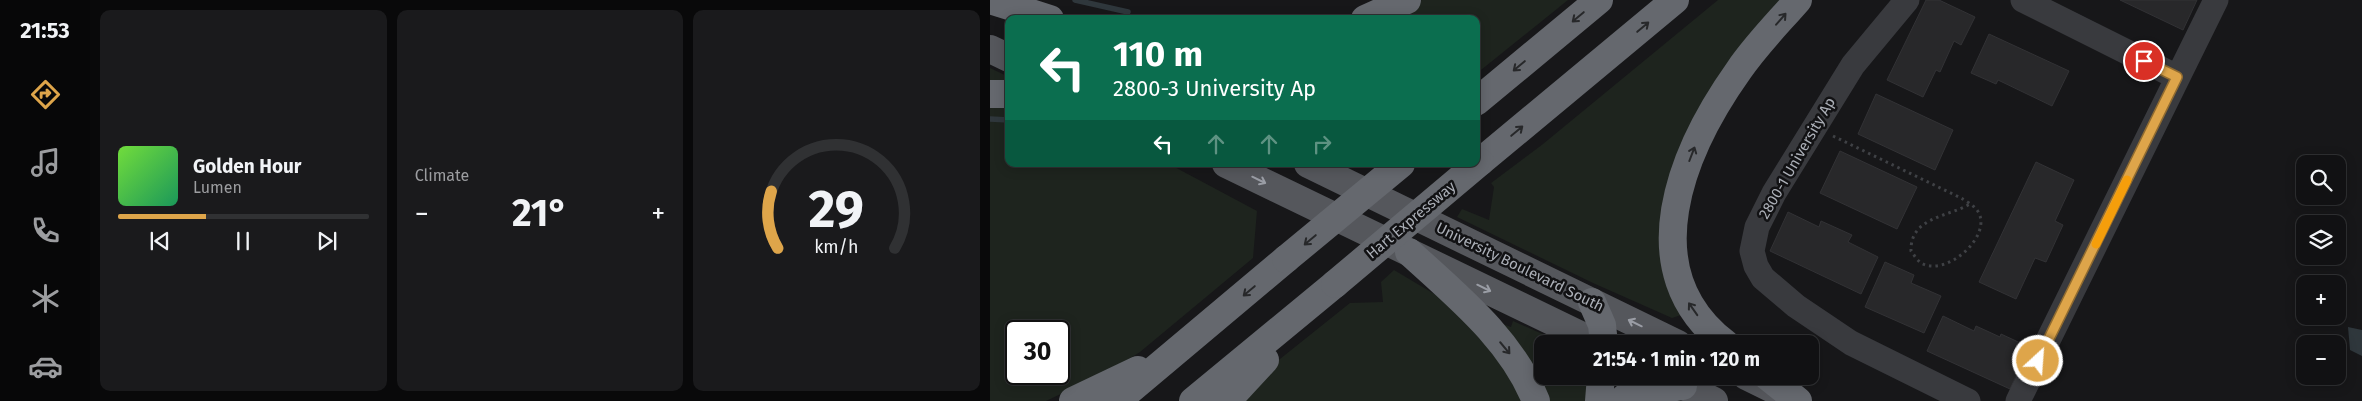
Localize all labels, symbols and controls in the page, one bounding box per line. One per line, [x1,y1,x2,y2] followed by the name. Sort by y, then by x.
[1572,12,1585,23] one-way arrow
[1775,13,1786,26] one-way arrow
[20,17,70,44] text: 21:53
[1636,22,1649,33] one-way arrow
[1113,33,1203,75] text: 110 m
[1030,35,1095,100] icon: left
[2123,40,2165,82] pin
[2130,47,2158,75] icon: arrive
[1513,60,1526,72] one-way arrow
[1113,75,1316,102] text: 2800-3 University Ap
[28,77,63,112] icon: directions
[1755,94,1839,222] street label: 2800-1 University Ap
[1511,125,1524,136] one-way arrow
[1149,130,1177,158] icon: left
[1202,130,1230,158] icon: ahead
[1255,130,1283,158] icon: ahead
[1308,130,1336,158] icon: right
[28,145,63,180] icon: music
[1688,147,1698,162] one-way arrow
[193,155,302,178] text: Golden Hour
[2296,155,2346,385] map controls
[2296,155,2346,205] button: search
[415,166,469,185] text: Climate
[1251,175,1266,185] one-way arrow
[1363,177,1460,263] street label: Hart Expressway
[193,178,242,197] text: Lumen
[809,178,864,241] text: 29
[512,190,568,236] text: 21°
[415,197,429,230] text: −
[651,197,665,230] text: +
[28,213,63,248] icon: phone
[2296,215,2346,265] button: layers
[1433,218,1607,316] street label: University Boulevard South
[146,227,174,255] icon: previous
[229,227,257,255] icon: pause
[313,227,341,255] icon: next
[1304,234,1317,245] one-way arrow
[815,236,859,258] text: km/h
[2296,275,2346,325] button: +
[28,281,63,316] icon: climate
[1476,284,1491,293] one-way arrow
[1242,285,1255,296] one-way arrow
[1688,302,1698,316] one-way arrow
[1628,318,1643,327] one-way arrow
[1005,320,1070,385] speed limit sign: 30
[2011,334,2063,386] position arrow
[2296,335,2346,385] button: −
[1500,341,1511,354] one-way arrow
[1593,348,1760,371] text: 21:54 · 1 min · 120 m
[28,349,63,384] icon: car

